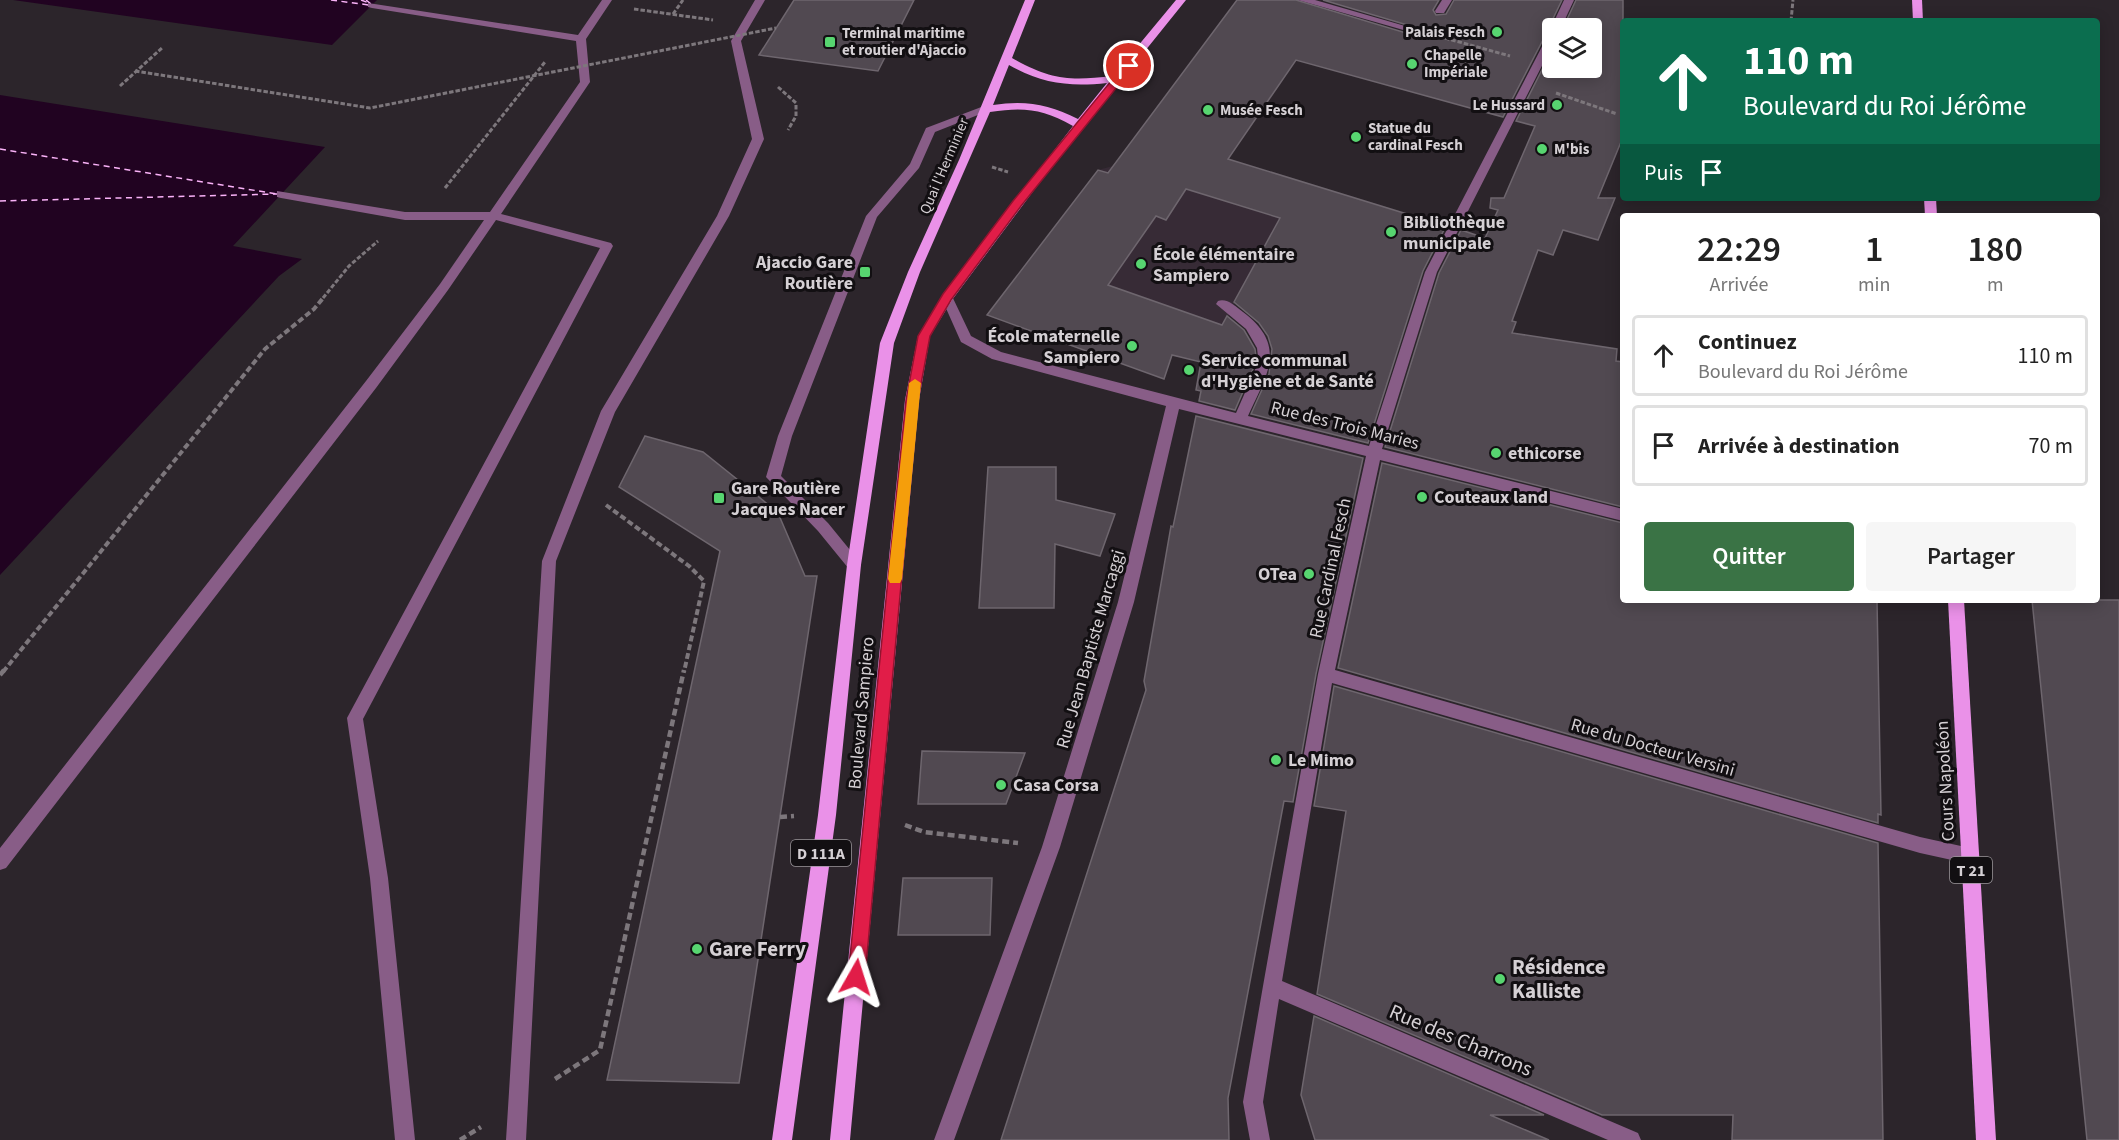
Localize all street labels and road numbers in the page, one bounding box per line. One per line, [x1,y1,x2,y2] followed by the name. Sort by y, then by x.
[915,114,975,218] street label: Quai l'Herminier
[1268,395,1422,456] street label: Rue des Trois Maries
[1303,496,1358,640] street label: Rue Cardinal Fesch
[1050,547,1131,751] street label: Rue Jean Baptiste Marcaggi
[842,636,881,790] street label: Boulevard Sampiero
[1568,712,1738,783] street label: Rue du Docteur Versini
[1930,720,1961,842] street label: Cours Napoléon
[791,840,851,866] road number: D 111A
[1950,857,1992,883] road number: T 21
[1385,996,1538,1084] street label: Rue des Charrons

